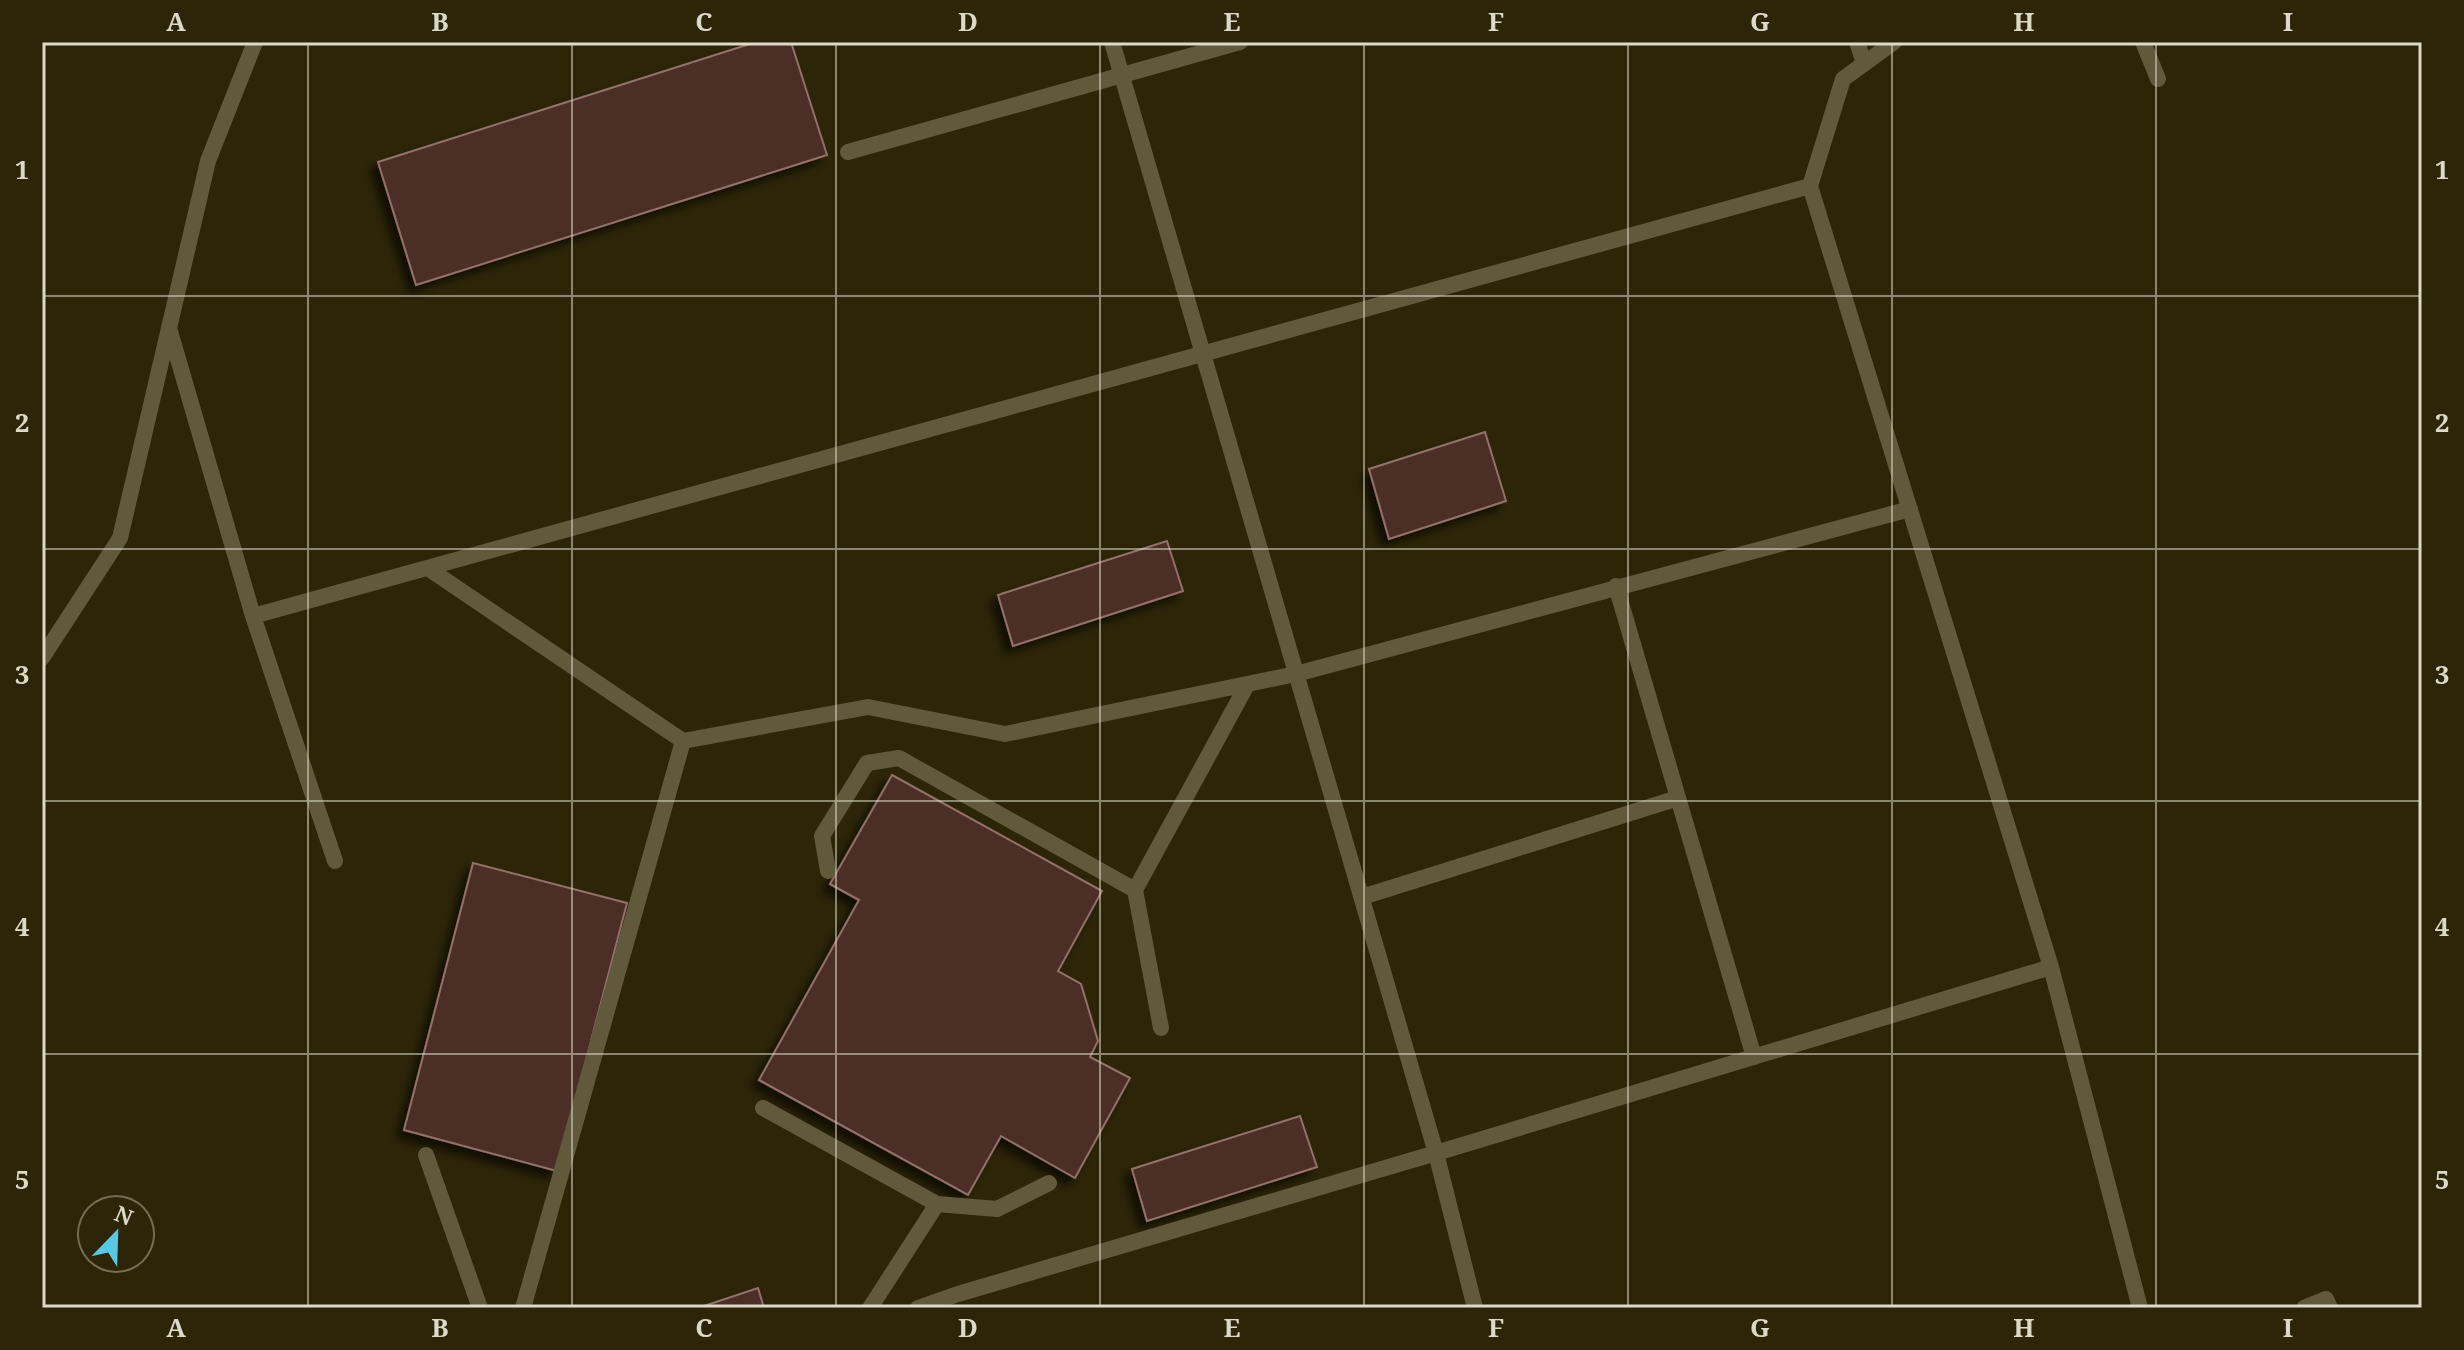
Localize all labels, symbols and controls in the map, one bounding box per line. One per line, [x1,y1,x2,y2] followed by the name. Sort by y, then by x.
[166,3,186,39] text: A
[431,3,449,39] text: B
[695,3,713,39] text: C
[958,3,978,39] text: D
[1224,3,1241,39] text: E
[1488,3,1504,39] text: F
[1750,3,1770,39] text: G
[2013,3,2035,39] text: H
[2283,3,2293,39] text: I
[15,151,29,187] text: 1
[2435,151,2449,187] text: 1
[15,404,29,440] text: 2
[2435,404,2449,440] text: 2
[15,656,29,692] text: 3
[2435,656,2449,692] text: 3
[15,908,30,944] text: 4
[2435,908,2450,944] text: 4
[15,1161,29,1197] text: 5
[2435,1161,2449,1197] text: 5
[76,1194,156,1274] north arrow
[110,1197,138,1232] text: N
[166,1309,186,1345] text: A
[431,1309,449,1345] text: B
[695,1309,713,1345] text: C
[958,1309,978,1345] text: D
[1224,1309,1241,1345] text: E
[1488,1309,1504,1345] text: F
[1750,1309,1770,1345] text: G
[2013,1309,2035,1345] text: H
[2283,1309,2293,1345] text: I

